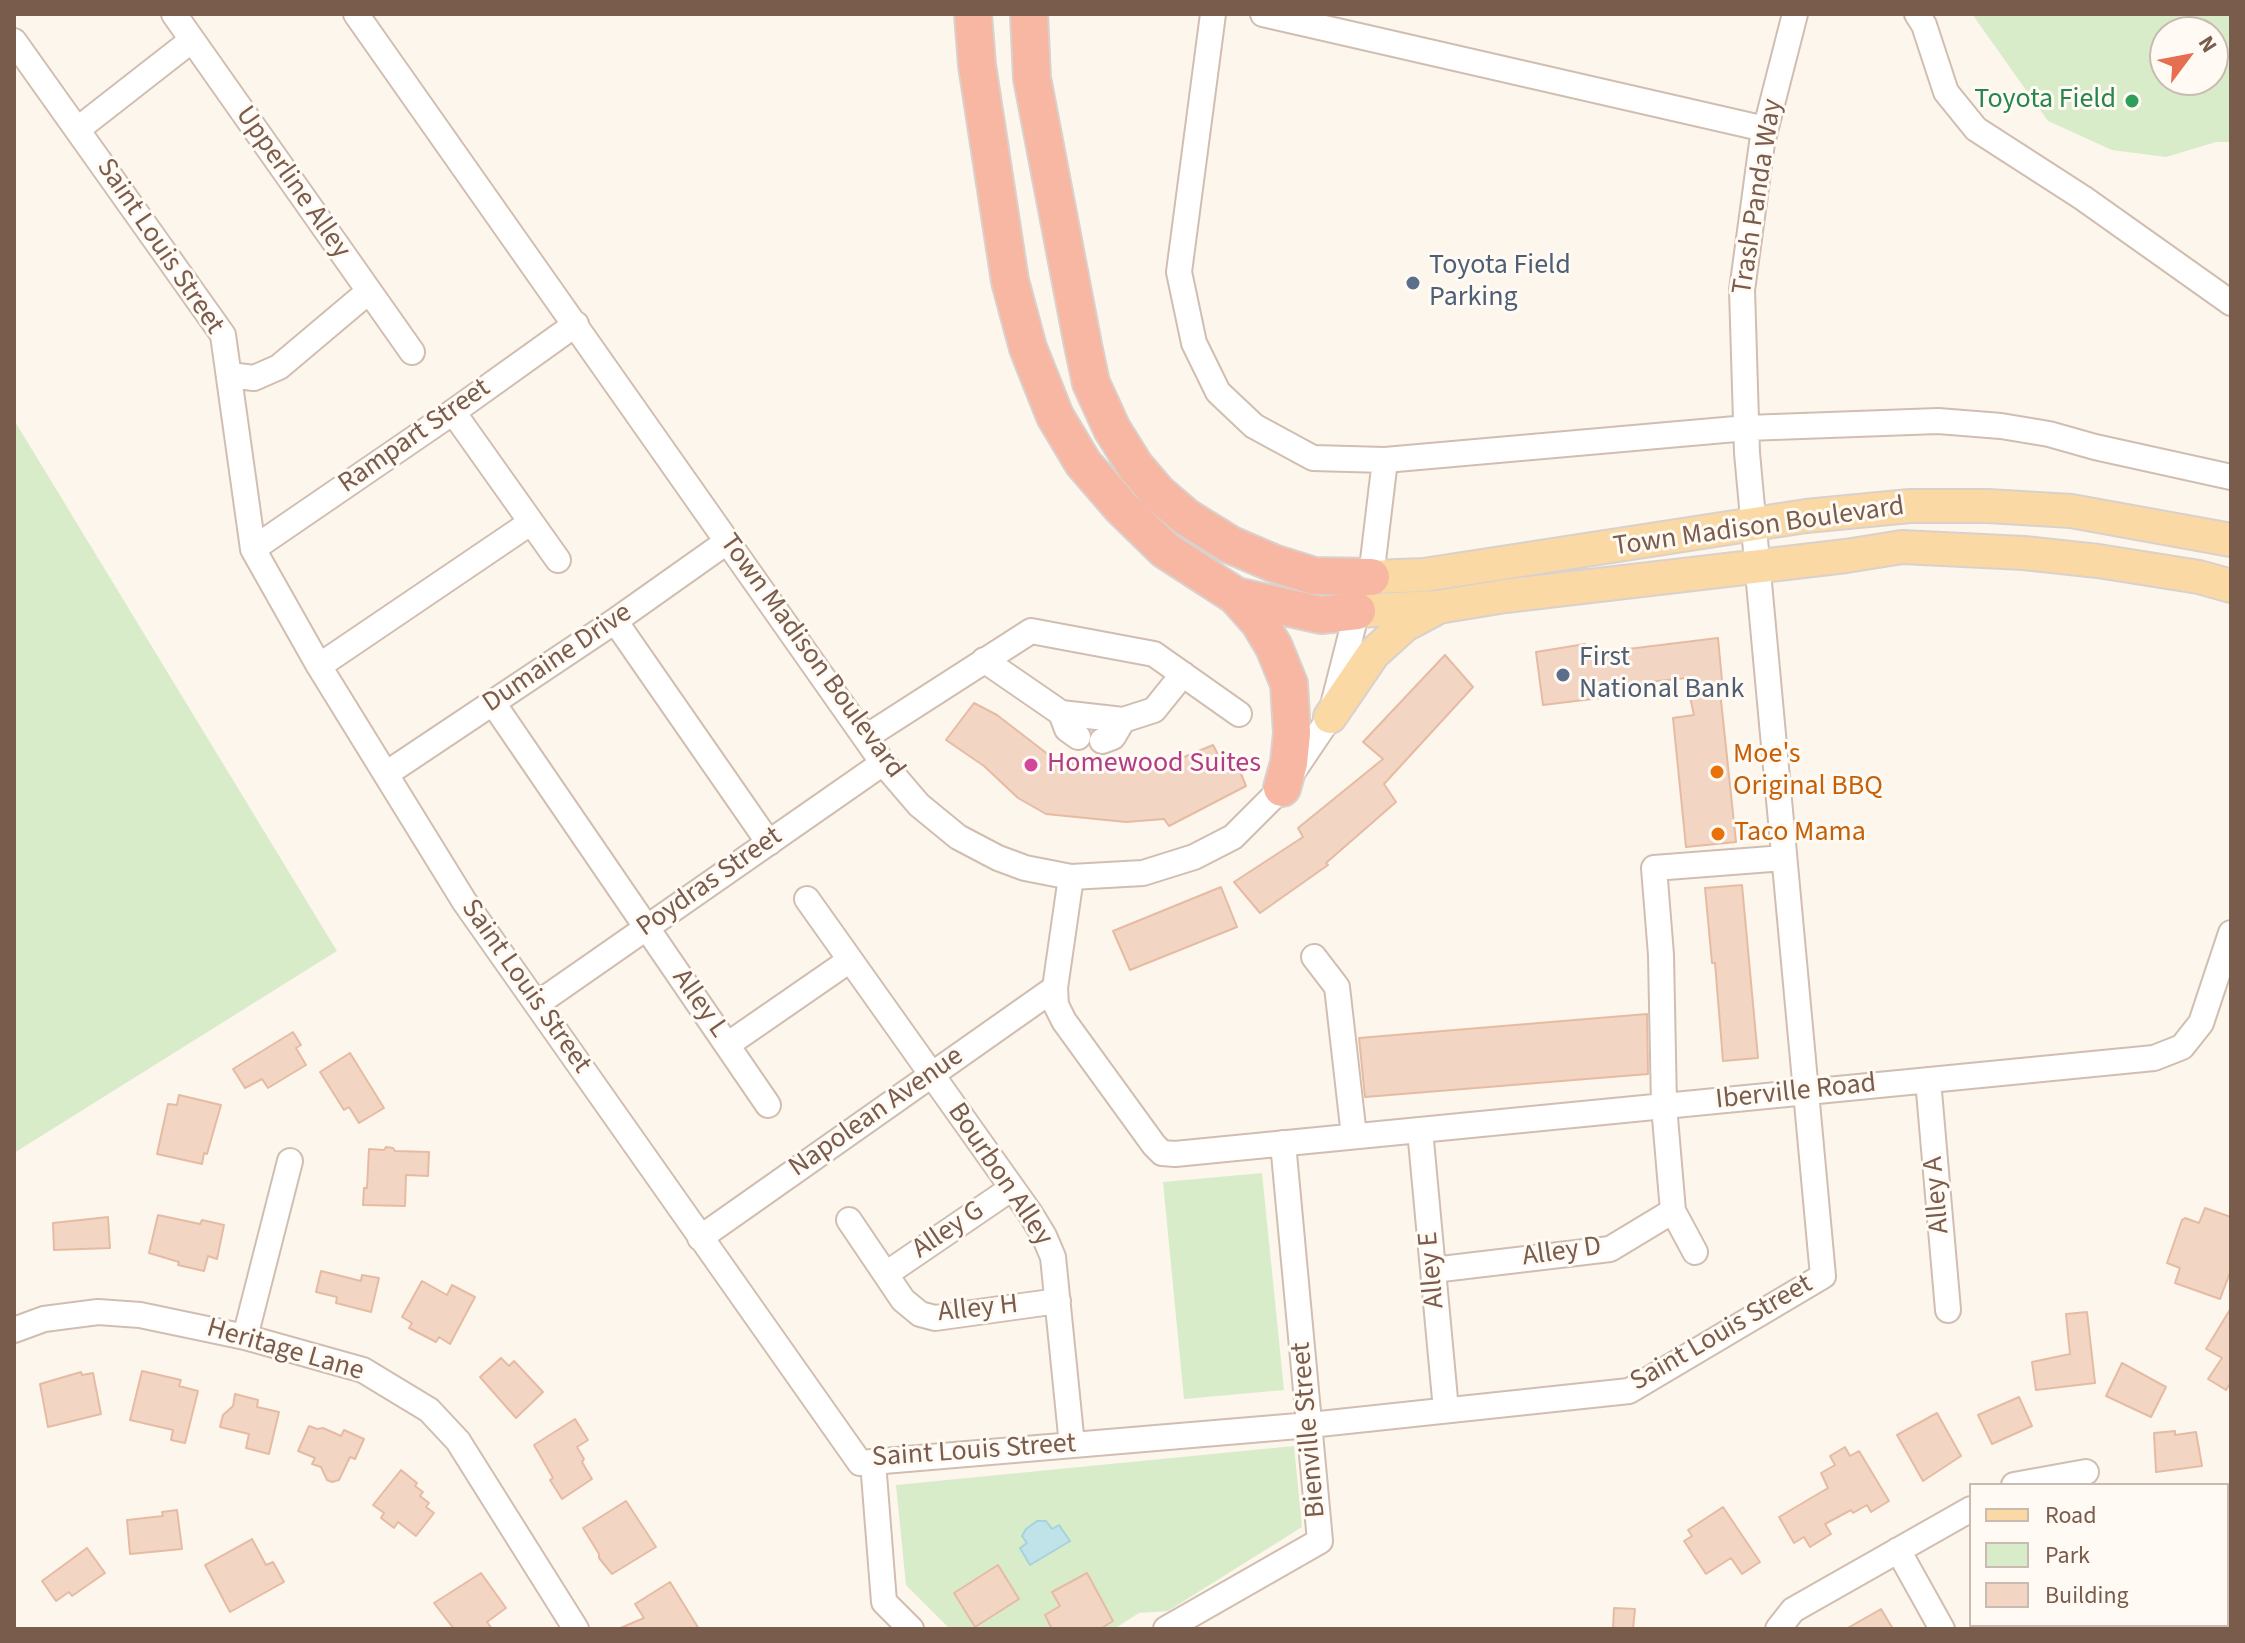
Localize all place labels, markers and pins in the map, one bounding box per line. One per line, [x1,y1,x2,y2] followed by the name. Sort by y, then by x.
[1974,84,2116,118] place label: Toyota Field
[2123,92,2141,110] marker: Toyota Field
[1429,250,1571,316] place label: Toyota Field Parking
[1404,274,1422,292] marker: Toyota Field Parking
[1579,642,1744,708] place label: First National Bank
[1554,666,1572,684] marker: First National Bank
[1733,739,1883,805] place label: Moe's Original BBQ
[1047,748,1261,782] place label: Homewood Suites
[1022,756,1040,774] marker: Homewood Suites
[1708,763,1726,781] marker: Moe's Original BBQ
[1734,817,1866,851] place label: Taco Mama
[1709,825,1727,843] marker: Taco Mama

